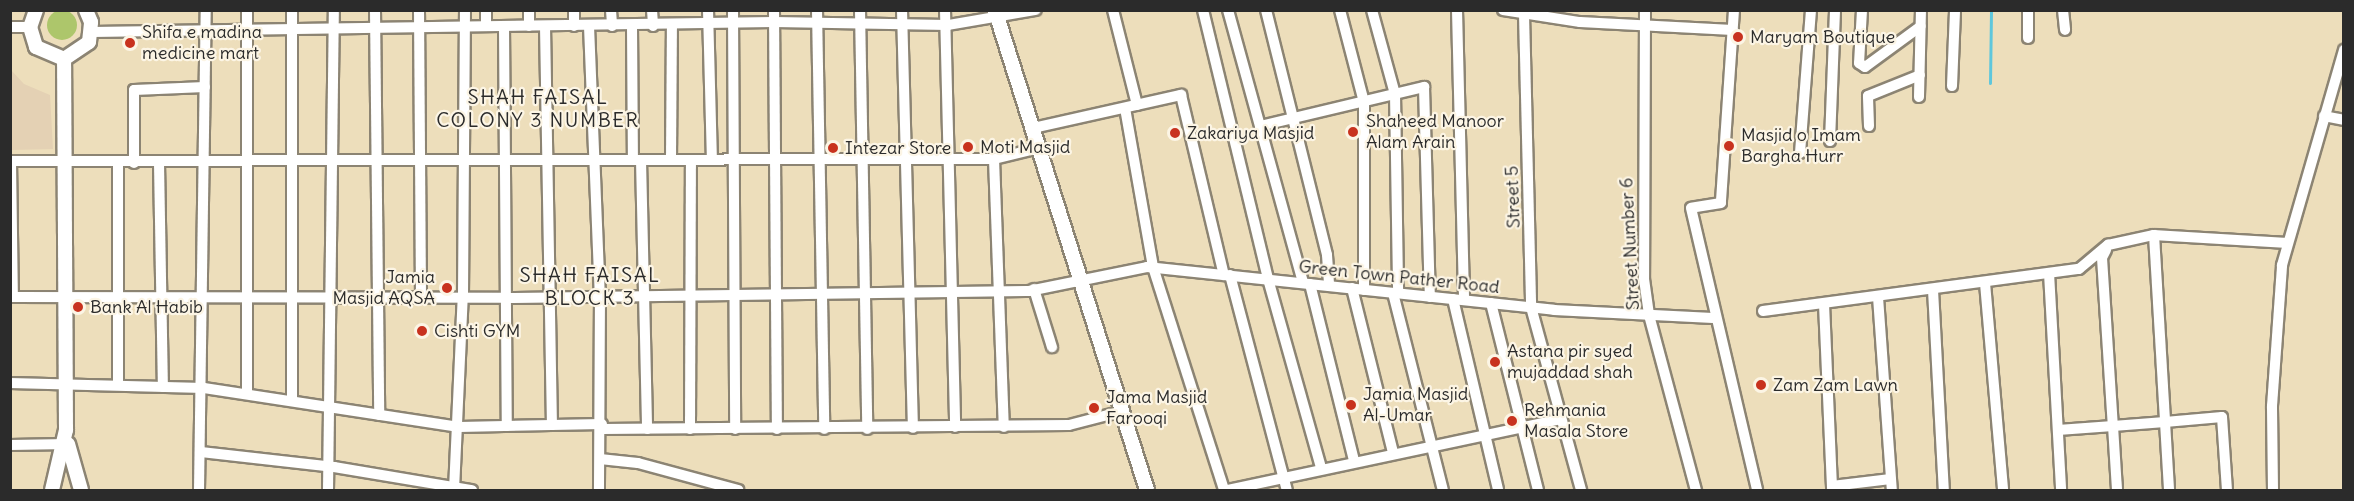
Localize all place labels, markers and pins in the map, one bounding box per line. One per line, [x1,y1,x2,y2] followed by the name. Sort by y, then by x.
[142,22,262,64] place label: Shifa e madina medicine mart
[1750,26,1895,48] place label: Maryam Boutique
[1731,30,1745,44] marker: Maryam Boutique
[123,36,137,50] marker: Shifa e madina medicine mart
[1366,111,1504,154] place label: Shaheed Manoor Alam Arain
[1187,122,1314,144] place label: Zakariya Masjid
[1344,123,1362,141] marker: Shaheed Manoor Alam Arain
[1741,125,1861,168] place label: Masjid o Imam Bargha Hurr
[1168,126,1182,140] marker: Zakariya Masjid
[980,136,1070,158] place label: Moti Masjid
[845,137,951,159] place label: Intezar Store
[1722,139,1736,153] marker: Masjid o Imam Bargha Hurr
[961,140,975,154] marker: Moti Masjid
[826,141,840,155] marker: Intezar Store
[332,267,435,310] place label: Jamia Masjid AQSA
[440,281,454,295] marker: Jamia Masjid AQSA
[90,296,203,318] place label: Bank Al Habib
[71,300,85,314] marker: Bank Al Habib
[434,320,520,342] place label: Cishti GYM
[415,324,429,338] marker: Cishti GYM
[1507,341,1633,384] place label: Astana pir syed mujaddad shah
[1488,355,1502,369] marker: Astana pir syed mujaddad shah
[1773,374,1898,396] place label: Zam Zam Lawn
[1754,378,1768,392] marker: Zam Zam Lawn
[1363,384,1468,426] place label: Jamia Masjid Al-Umar
[1106,387,1207,430] place label: Jama Masjid Farooqi
[1344,398,1358,412] marker: Jamia Masjid Al-Umar
[1524,400,1628,442] place label: Rehmania Masala Store
[1087,401,1101,415] marker: Jama Masjid Farooqi
[1505,414,1519,428] marker: Rehmania Masala Store

